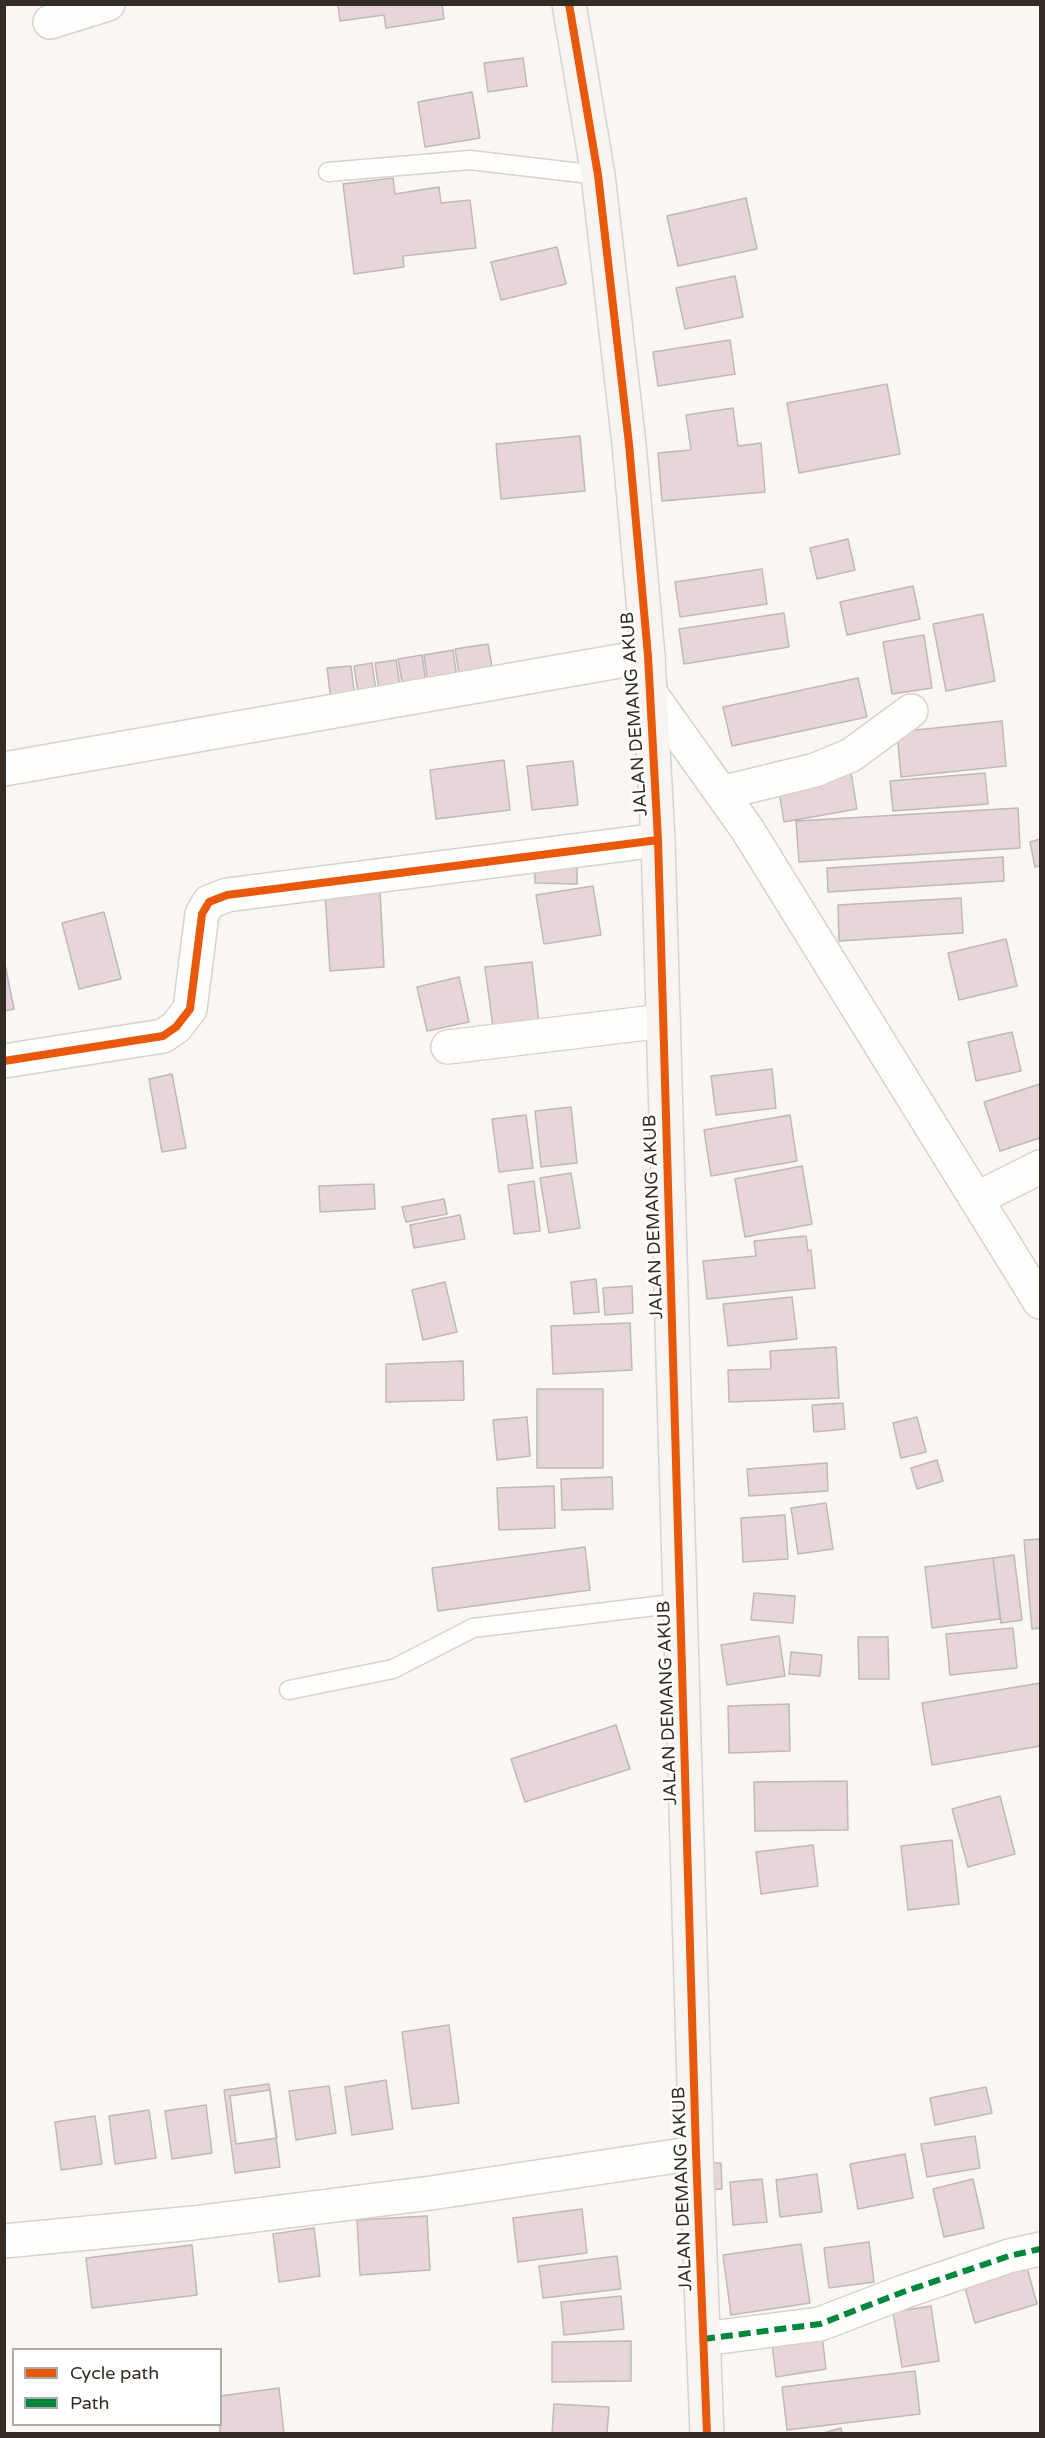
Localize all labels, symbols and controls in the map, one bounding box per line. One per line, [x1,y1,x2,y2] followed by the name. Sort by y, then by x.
[617,611,653,817] street label: JALAN DEMANG AKUB
[640,1114,668,1320] street label: JALAN DEMANG AKUB
[654,1600,682,1806] street label: JALAN DEMANG AKUB
[669,2086,697,2292] street label: JALAN DEMANG AKUB
[12,2348,222,2426] legend
[70,2362,159,2384] text: Cycle path
[70,2392,109,2414] text: Path

